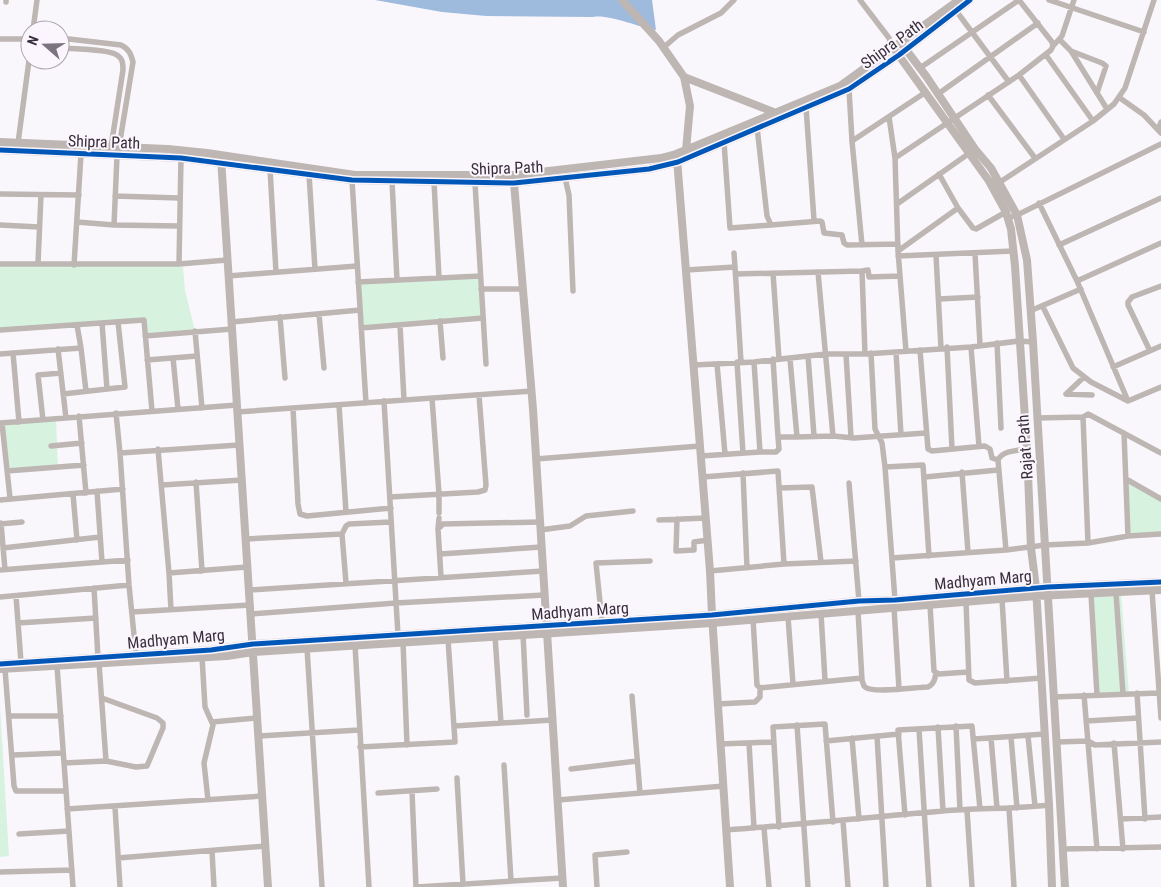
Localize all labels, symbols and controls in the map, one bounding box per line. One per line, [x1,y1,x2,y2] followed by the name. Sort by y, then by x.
[857,15,927,73] street label: Shipra Path
[20,20,70,70] north arrow
[24,34,42,47] text: N
[67,131,141,153] street label: Shipra Path
[470,157,544,179] street label: Shipra Path
[1013,414,1037,480] street label: Rajat Path
[933,566,1033,594] street label: Madhyam Marg
[531,598,629,624] street label: Madhyam Marg
[126,625,226,653] street label: Madhyam Marg

